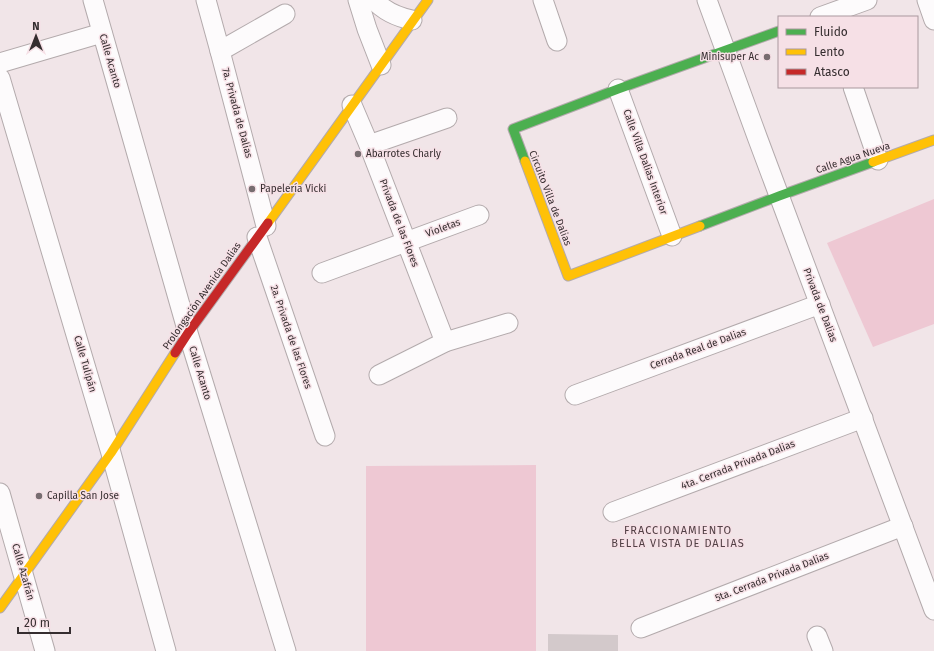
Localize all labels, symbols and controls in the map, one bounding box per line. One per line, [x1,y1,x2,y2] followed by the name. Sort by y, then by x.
[16,16,56,56] north arrow
[778,16,918,88] legend
[32,20,40,33] text: N
[814,25,848,39] text: Fluido
[97,33,123,90] street label: Calle Acanto
[814,45,844,59] text: Lento
[701,51,759,63] place label: Minisuper Ac
[762,52,772,62] marker: Minisuper Ac
[814,65,850,79] text: Atasco
[219,67,255,160] street label: 7a. Privada de Dalias
[620,108,670,216] street label: Calle Villa Dalias Interior
[814,140,892,176] street label: Calle Agua Nueva
[366,148,441,160] place label: Abarrotes Charly
[353,149,363,159] marker: Abarrotes Charly
[526,149,574,248] street label: Circuito Villa de Dalias
[377,177,421,269] street label: Privada de las Flores
[260,182,326,195] place label: Papelería Vicki
[247,184,257,194] marker: Papelería Vicki
[424,216,462,240] street label: Violetas
[160,240,244,352] street label: Prolongación Avenida Dalias
[800,266,840,344] street label: Privada de Dalias
[268,284,314,391] street label: 2a. Privada de las Flores
[648,326,748,372] street label: Cerrada Real de Dalias
[71,334,99,394] street label: Calle Tulipán
[186,345,214,402] street label: Calle Acanto
[679,438,797,492] street label: 4ta. Cerrada Privada Dalias
[47,490,119,502] place label: Capilla San Jose
[34,491,44,501] marker: Capilla San Jose
[611,524,745,550] district label: FRACCIONAMIENTO BELLA VISTA DE DALIAS
[9,542,37,602] street label: Calle Azafrán
[714,550,831,604] street label: 5ta. Cerrada Privada Dalias
[18,609,70,635] scale bar
[24,616,50,630] text: 20 m

